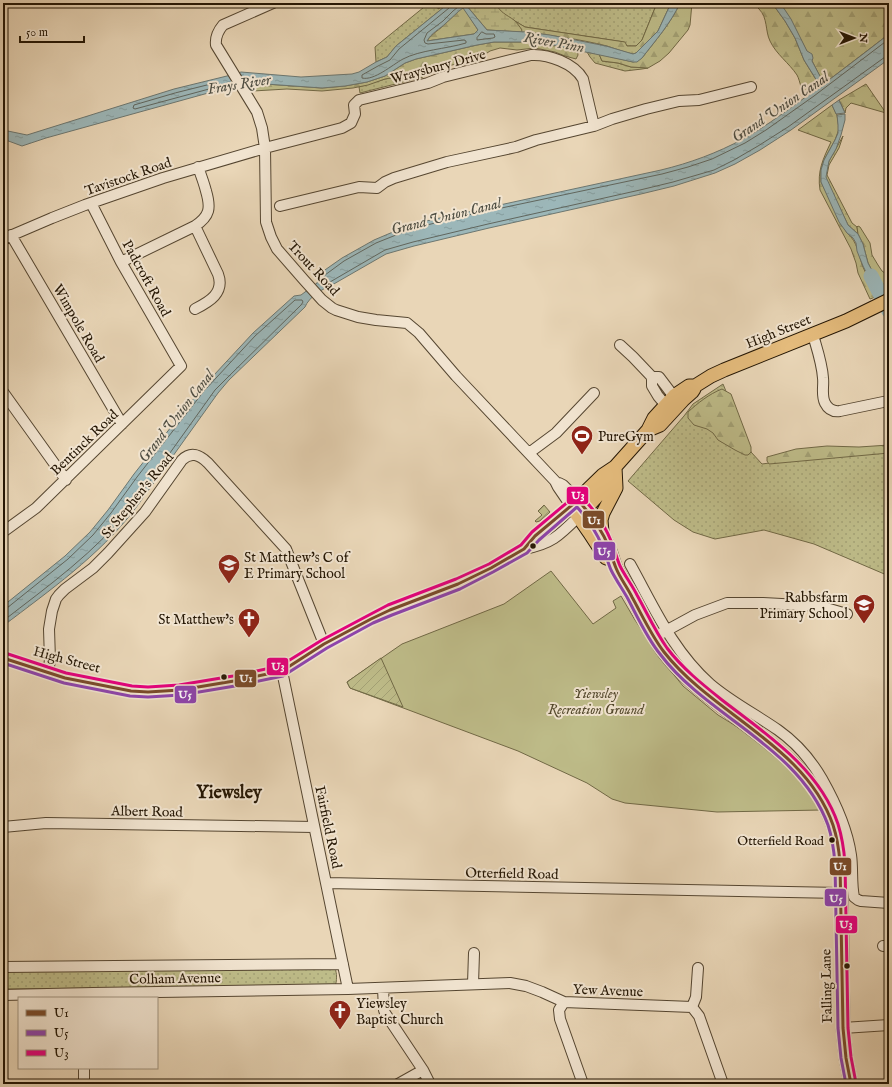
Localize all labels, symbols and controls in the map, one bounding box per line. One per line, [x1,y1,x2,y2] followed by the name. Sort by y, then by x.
[20,18,84,44] scale bar
[834,18,874,58] north arrow
[26,25,48,40] text: 50 m
[522,28,586,57] water label: River Pinn
[856,32,870,43] text: N
[389,45,488,88] street label: Wraysbury Drive
[728,67,834,147] water label: Grand Union Canal
[206,70,273,99] water label: Frays River
[83,154,175,200] street label: Tavistock Road
[389,193,505,239] water label: Grand Union Canal
[118,237,175,320] street label: Padcroft Road
[283,237,344,300] street label: Trout Road
[48,281,108,367] street label: Wimpole Road
[743,311,814,353] street label: High Street
[134,365,220,467] water label: Grand Union Canal
[47,406,123,480] street label: Bentinck Road
[569,423,595,456] sports icon: PureGym
[598,428,654,446] place label: PureGym
[98,449,178,542] street label: St Stephen's Road
[566,486,589,505] line badge: U3
[570,489,585,503] text: U3
[582,510,605,529] line badge: U1
[586,514,601,528] text: U1
[528,541,538,551] unlabelled marker
[593,541,616,561] line badge: U5
[596,545,611,559] text: U5
[244,549,351,583] place label: St Matthew's C of E Primary School
[216,552,242,585] school or university icon: St Matthew's C of E Primary School
[760,589,848,623] place label: Rabbsfarm Primary School
[851,592,877,625] school or university icon: Rabbsfarm Primary School
[236,606,262,639] church icon: St Matthew's
[158,611,234,629] place label: St Matthew's
[31,642,102,678] street label: High Street
[266,657,289,676] line badge: U3
[270,660,285,674] text: U3
[234,669,257,688] line badge: U1
[219,672,229,682] unlabelled marker
[238,672,253,686] text: U1
[174,685,197,704] line badge: U5
[548,685,645,719] park label: Yiewsley Recreation Ground
[177,688,192,702] text: U5
[196,782,263,805] district label: Yiewsley
[310,784,346,871] street label: Fairfield Road
[110,802,184,822] street label: Albert Road
[737,833,824,850] place label: Otterfield Road
[827,835,837,845] marker: Otterfield Road
[829,857,852,876] line badge: U1
[832,860,847,874] text: U1
[465,864,559,884] street label: Otterfield Road
[824,888,847,907] line badge: U5
[828,892,843,906] text: U5
[835,915,858,934] line badge: U3
[838,918,853,932] text: U3
[817,948,837,1023] street label: Falling Lane
[842,961,852,971] unlabelled marker
[129,969,221,989] street label: Colham Avenue
[573,981,644,1001] street label: Yew Avenue
[356,995,444,1029] place label: Yiewsley Baptist Church
[18,997,158,1069] legend
[327,998,353,1031] church icon: Yiewsley Baptist Church
[54,1006,69,1021] text: U1
[54,1026,69,1041] text: U5
[54,1046,69,1061] text: U3

